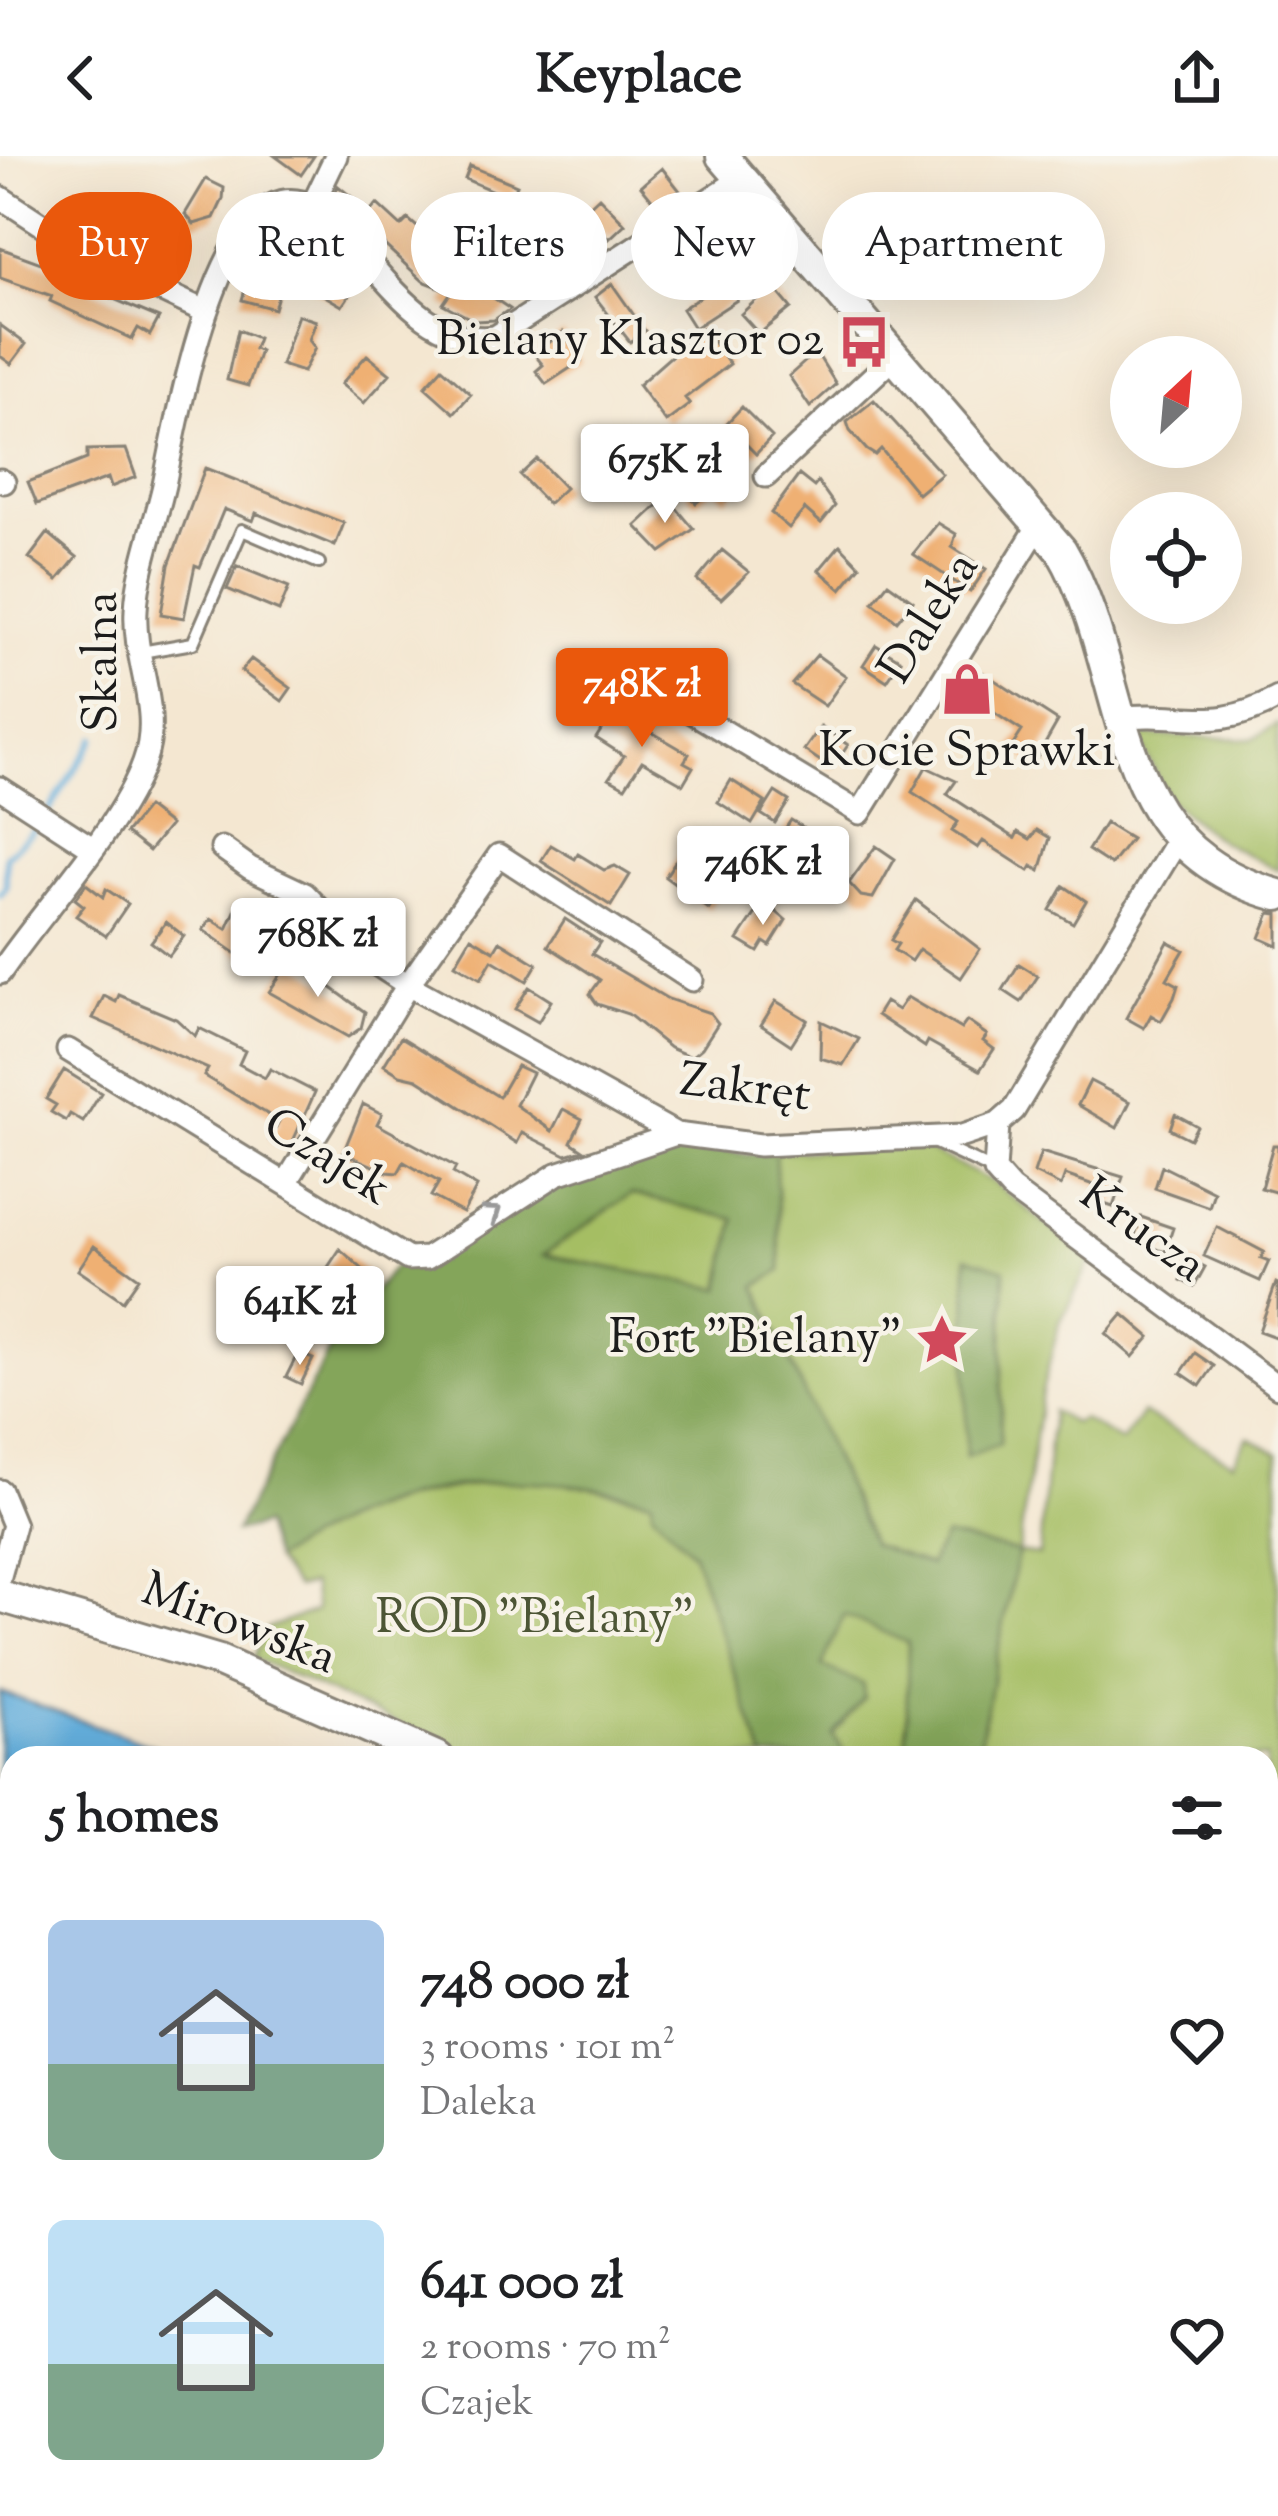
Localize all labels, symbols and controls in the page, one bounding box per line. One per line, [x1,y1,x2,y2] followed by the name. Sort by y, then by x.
[536,39,742,117] text: Keyplace
[48,45,114,111] icon: back
[1164,45,1230,111] icon: share
[36,192,192,300] chip: Buy
[216,192,387,300] chip: Rent
[411,192,607,300] chip: Filters
[631,192,798,300] chip: New
[822,192,1105,300] chip: Apartment
[436,308,824,377] place label: Bielany Klasztor 02
[835,313,893,371] bus stop icon: Bielany Klasztor 02
[1110,336,1242,468] north arrow
[1110,336,1242,624] map controls
[554,424,776,526] pin: 675K zł
[608,435,722,491] text: 675K zł
[1110,492,1242,624] button: locate
[864,540,998,698] street label: Daleka
[70,591,139,733] street label: Skalna
[531,648,753,750] pin: 748K zł
[583,659,701,715] text: 748K zł
[938,660,996,718] shop icon: Kocie Sprawki
[819,719,1115,788] place label: Kocie Sprawki
[652,826,874,928] pin: 746K zł
[704,837,822,893] text: 746K zł
[207,898,429,1000] pin: 768K zł
[258,909,378,965] text: 768K zł
[676,1048,814,1132] street label: Zakręt
[249,1093,403,1225] street label: Czajek
[1064,1163,1218,1301] street label: Krucza
[479,1205,501,1227] one-way arrow
[189,1266,411,1368] pin: 641K zł
[243,1277,357,1333] text: 641K zł
[609,1306,902,1375] place label: Fort "Bielany"
[913,1311,971,1369] place icon: Fort "Bielany"
[131,1557,345,1695] street label: Mirowska
[376,1586,694,1655] park label: ROD "Bielany"
[48,1782,219,1855] text: 5 homes
[1164,1785,1230,1851] icon: filters
[420,1948,629,2021] text: 748 000 zł
[144,1968,288,2112] icon: home
[1164,2007,1230,2073] icon: heart
[420,2021,675,2077] text: 3 rooms · 101 m²
[420,2077,537,2133] text: Daleka
[420,2248,624,2321] text: 641 000 zł
[144,2268,288,2412] icon: home
[1164,2307,1230,2373] icon: heart
[420,2321,671,2377] text: 2 rooms · 70 m²
[420,2377,533,2433] text: Czajek

